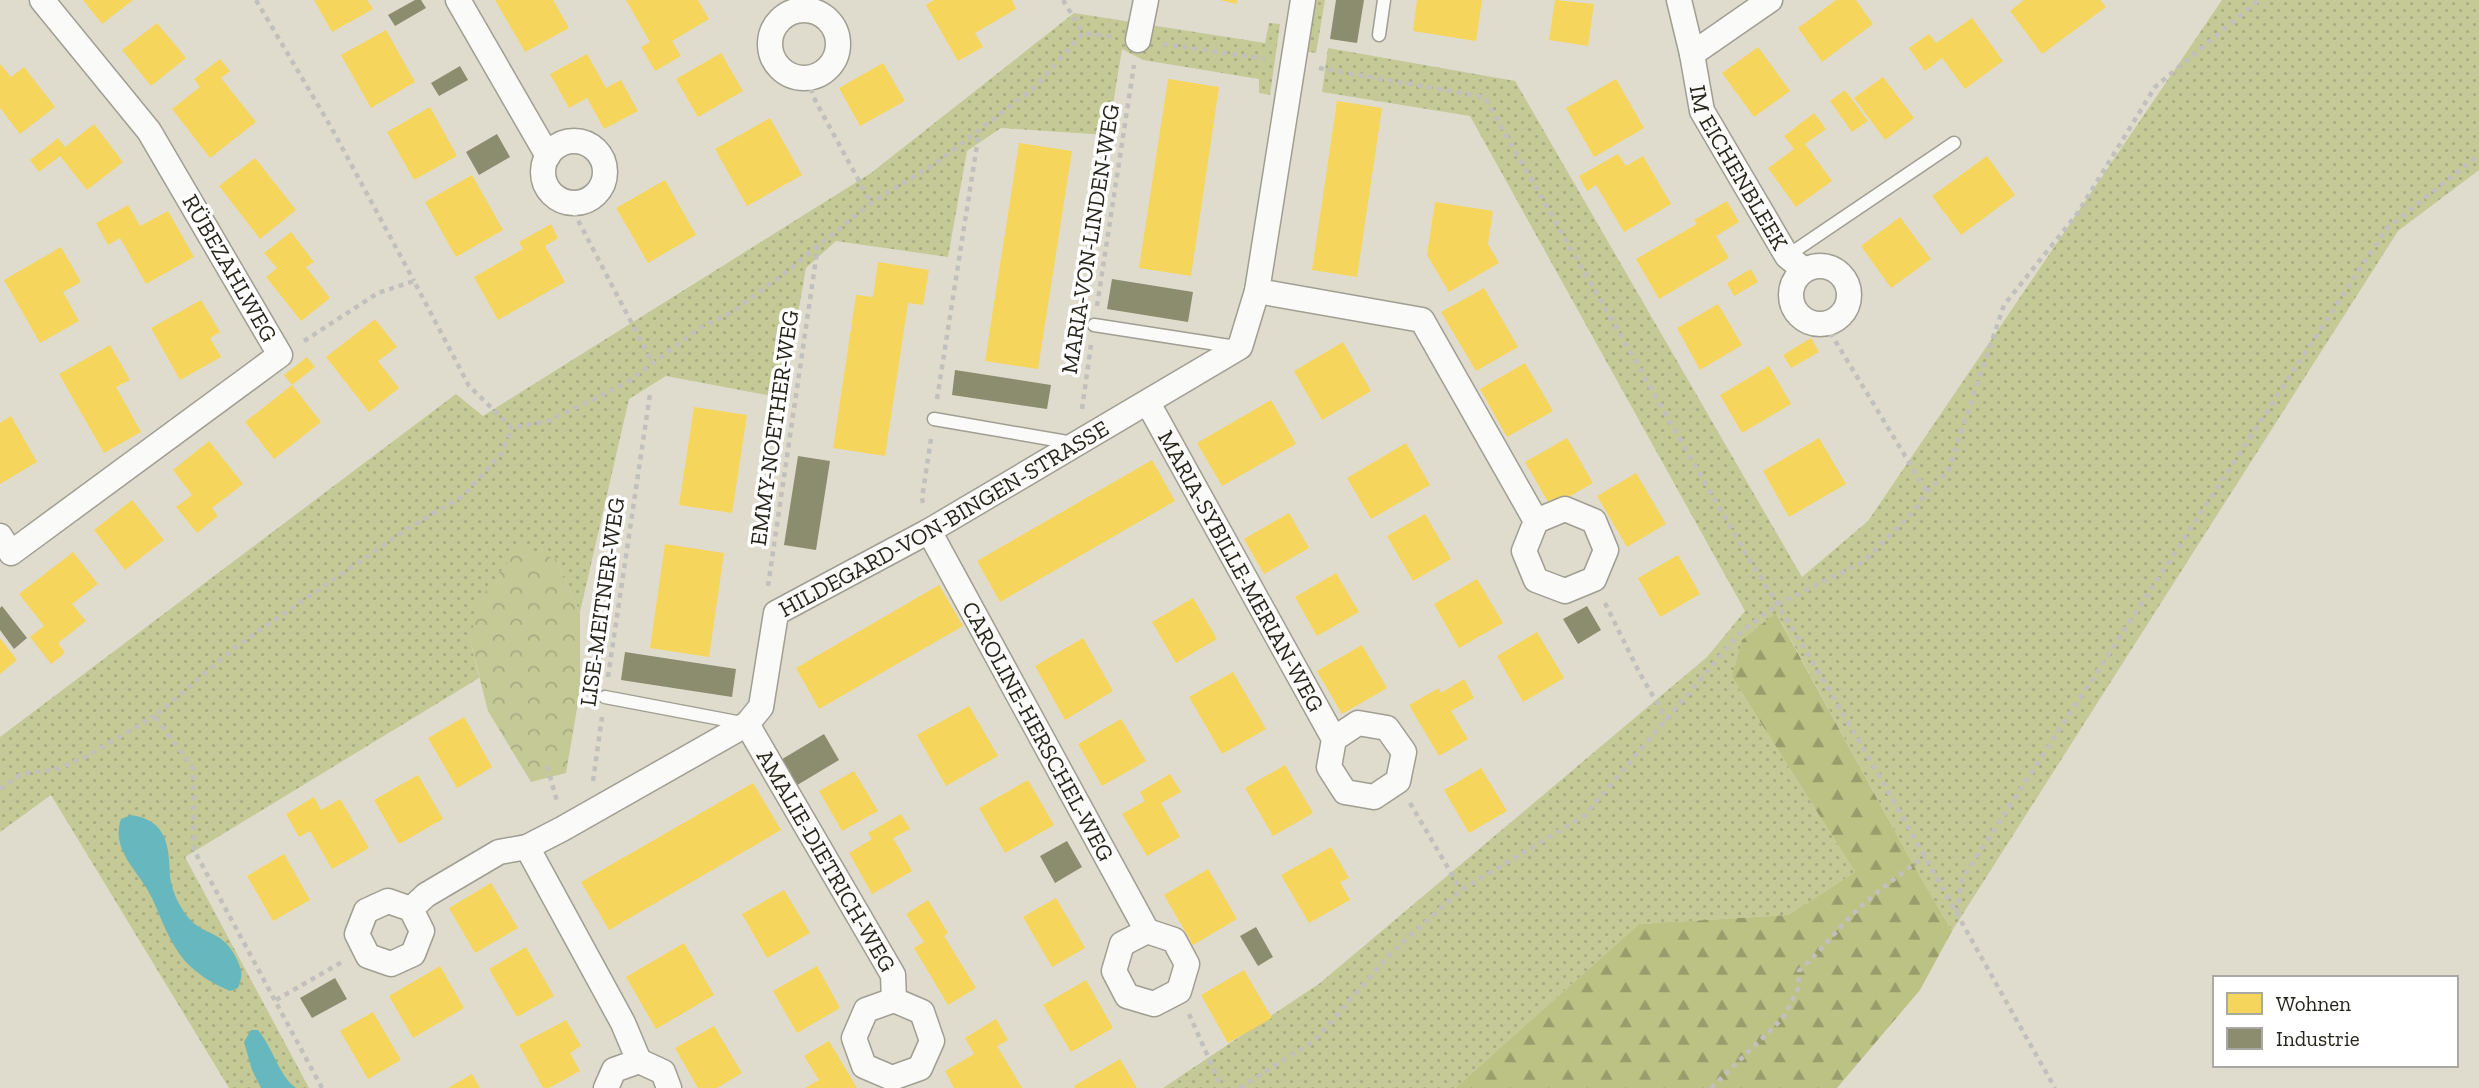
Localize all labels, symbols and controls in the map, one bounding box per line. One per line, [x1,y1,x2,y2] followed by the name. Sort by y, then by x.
[1684,83,1794,255] street label: IM EICHENBLEEK
[1055,102,1125,376] street label: MARIA-VON-LINDEN-WEG
[176,189,284,347] street label: RÜBEZAHLWEG
[744,308,804,547] street label: EMMY-NOETHER-WEG
[774,414,1114,623] street label: HILDEGARD-VON-BINGEN-STRASSE
[1152,425,1330,717] street label: MARIA-SYBILLE-MERIAN-WEG
[573,496,631,708] street label: LISE-MEITNER-WEG
[956,597,1120,866] street label: CAROLINE-HERSCHEL-WEG
[751,744,902,977] street label: AMALIE-DIETRICH-WEG
[2213,976,2458,1067] legend
[2276,991,2351,1016] text: Wohnen
[2276,1026,2360,1051] text: Industrie

